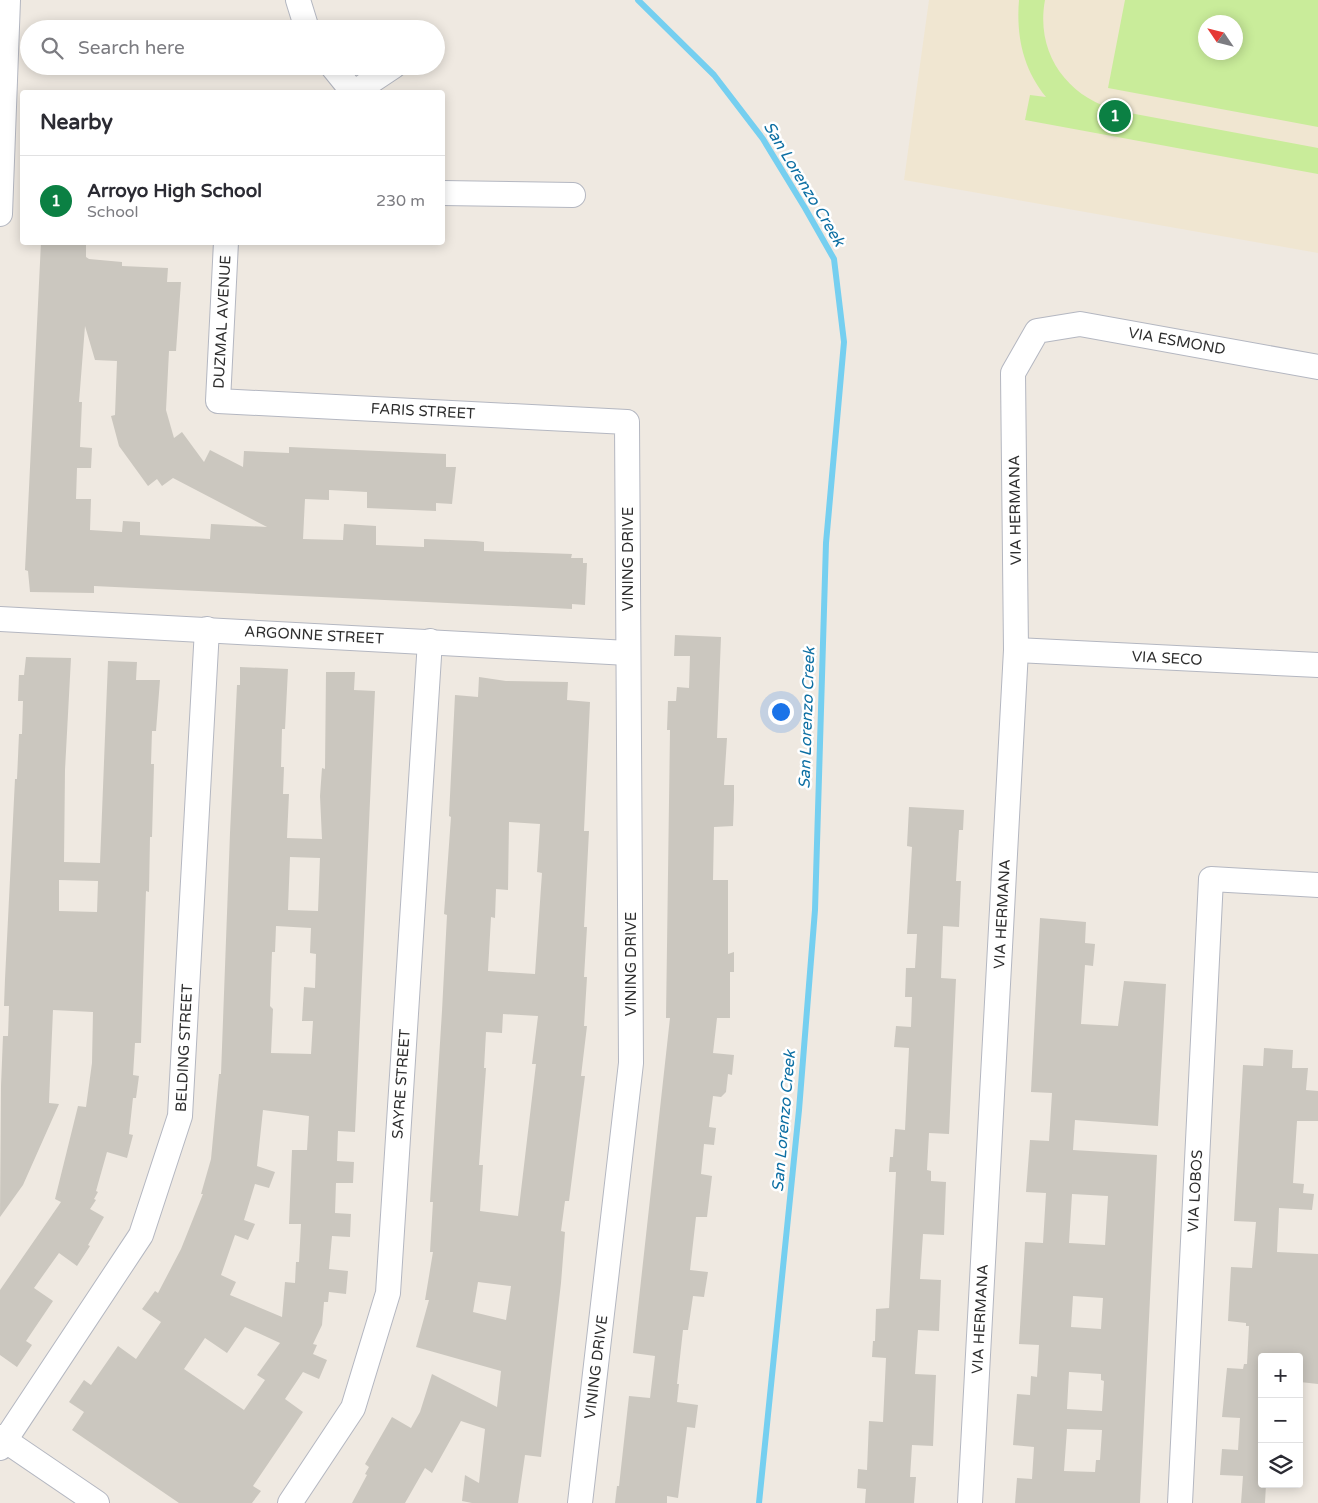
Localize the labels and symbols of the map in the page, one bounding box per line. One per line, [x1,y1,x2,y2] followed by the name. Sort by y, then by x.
[1198,15,1243,60] north arrow
[1099,97,1131,135] pin: 1
[759,118,850,251] water label: San Lorenzo Creek
[210,255,234,389] street label: DUZMAL AVENUE
[1127,324,1227,358] street label: VIA ESMOND
[370,399,476,423] street label: FARIS STREET
[1005,455,1025,565] street label: VIA HERMANA
[619,507,637,611] street label: VINING DRIVE
[244,622,384,648] street label: ARGONNE STREET
[795,645,820,789] water label: San Lorenzo Creek
[1131,647,1203,669] street label: VIA SECO
[768,699,794,725] your location
[990,858,1014,970] street label: VIA HERMANA
[622,912,640,1016] street label: VINING DRIVE
[172,983,196,1113] street label: BELDING STREET
[388,1028,414,1140] street label: SAYRE STREET
[768,1048,800,1193] water label: San Lorenzo Creek
[1184,1149,1206,1233] street label: VIA LOBOS
[968,1263,992,1375] street label: VIA HERMANA
[581,1314,611,1420] street label: VINING DRIVE

